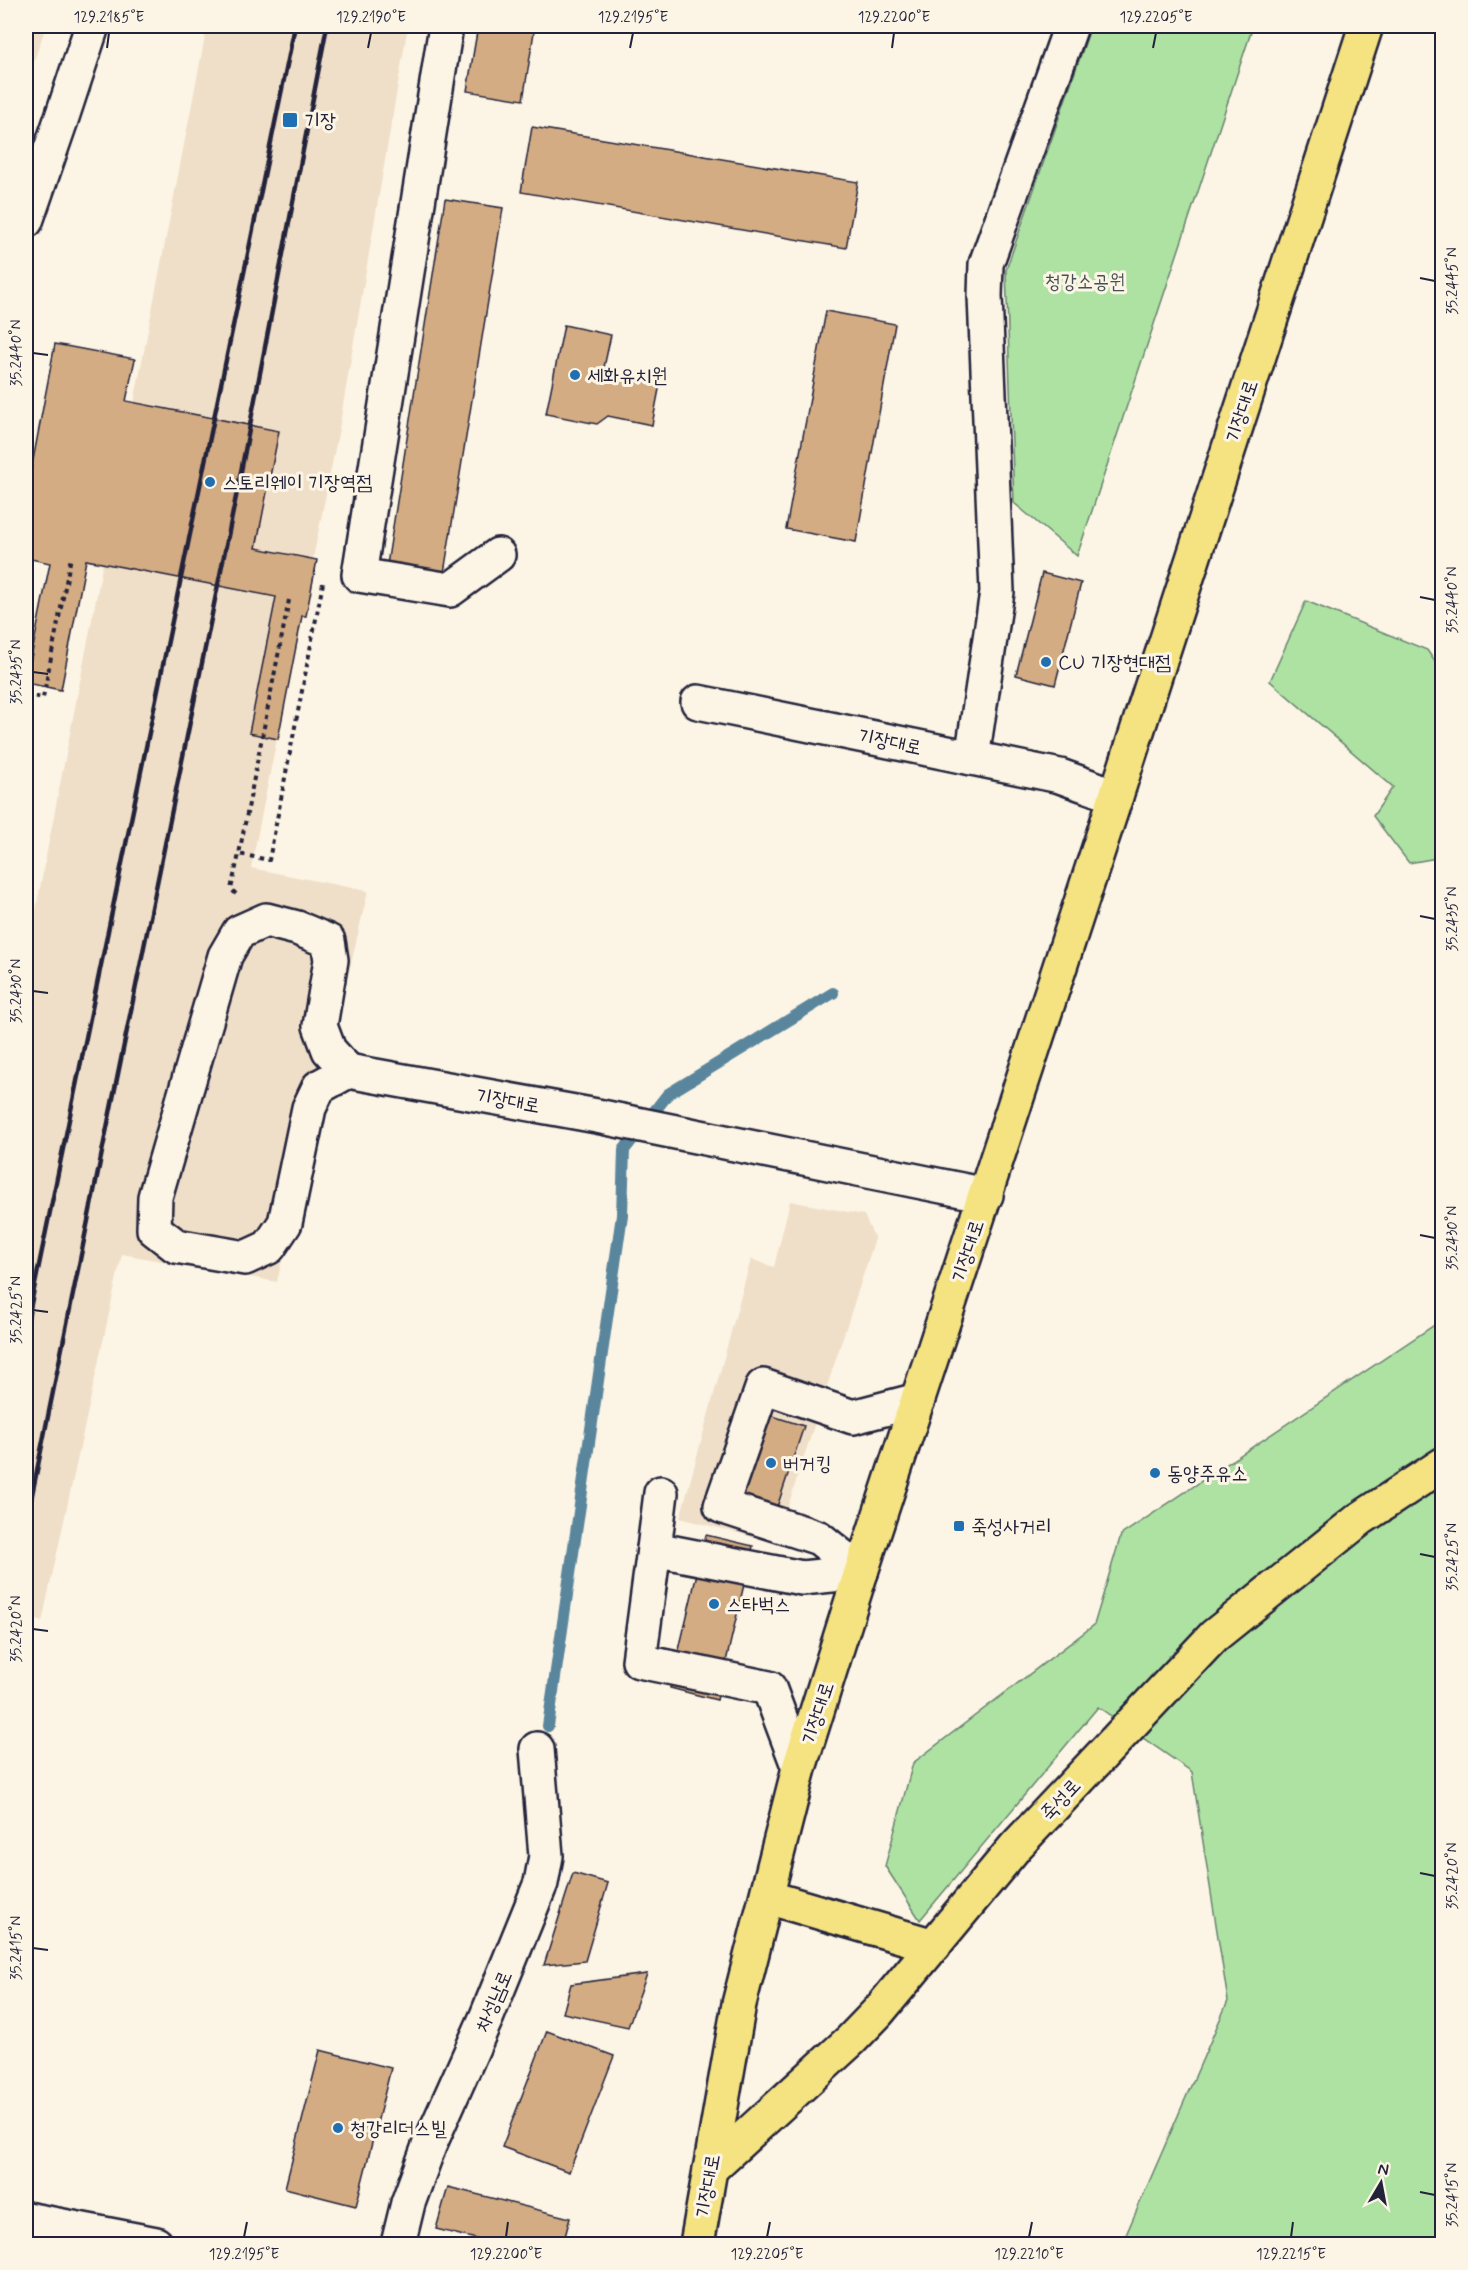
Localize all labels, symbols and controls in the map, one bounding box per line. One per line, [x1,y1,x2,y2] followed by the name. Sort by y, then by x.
[74,8,145,28] text: 129.2185°E
[336,8,406,28] text: 129.2190°E
[598,8,669,28] text: 129.2195°E
[858,8,931,28] text: 129.2200°E
[1119,8,1193,28] text: 129.2205°E
[304,108,336,135] place label: 기장
[281,111,299,129] marker: 기장
[1443,247,1463,315] text: 35.2445°N
[1045,269,1125,296] park label: 청강소공원
[7,319,27,387] text: 35.2440°N
[587,363,667,390] place label: 세화유치원
[568,368,582,382] marker: 세화유치원
[1220,377,1265,446] street label: 기장대로
[222,470,372,497] place label: 스토리웨이 기장역점
[203,475,217,489] marker: 스토리웨이 기장역점
[1443,566,1463,634] text: 35.2440°N
[7,640,27,704] text: 35.2435°N
[1058,650,1171,677] place label: CU 기장현대점
[1039,655,1053,669] marker: CU 기장현대점
[855,723,924,762] street label: 기장대로
[1443,887,1463,951] text: 35.2435°N
[7,959,27,1023] text: 35.2430°N
[474,1083,542,1120] street label: 기장대로
[1443,1206,1463,1270] text: 35.2430°N
[946,1217,991,1286] street label: 기장대로
[7,1276,27,1344] text: 35.2425°N
[783,1451,831,1478] place label: 버거킹
[764,1456,778,1470] marker: 버거킹
[1167,1461,1247,1488] place label: 동양주유소
[1148,1466,1162,1480] marker: 동양주유소
[971,1514,1051,1541] place label: 죽성사거리
[952,1519,966,1533] marker: 죽성사거리
[1443,1523,1463,1591] text: 35.2425°N
[726,1592,790,1619] place label: 스타벅스
[7,1595,27,1663] text: 35.2420°N
[707,1597,721,1611] marker: 스타벅스
[796,1679,841,1748] street label: 기장대로
[1035,1773,1087,1827] street label: 죽성로
[1443,1842,1463,1910] text: 35.2420°N
[7,1916,27,1980] text: 35.2415°N
[469,1967,519,2036] street label: 차성남로
[350,2116,447,2143] place label: 청강리더스빌
[331,2121,345,2135] marker: 청강리더스빌
[690,2152,727,2220] street label: 기장대로
[1351,2153,1411,2213] north arrow
[1376,2158,1390,2181] text: N
[1443,2163,1463,2227] text: 35.2415°N
[209,2245,280,2265] text: 129.2195°E
[470,2245,543,2265] text: 129.2200°E
[730,2245,804,2265] text: 129.2205°E
[994,2245,1064,2265] text: 129.2210°E
[1256,2245,1326,2265] text: 129.2215°E

